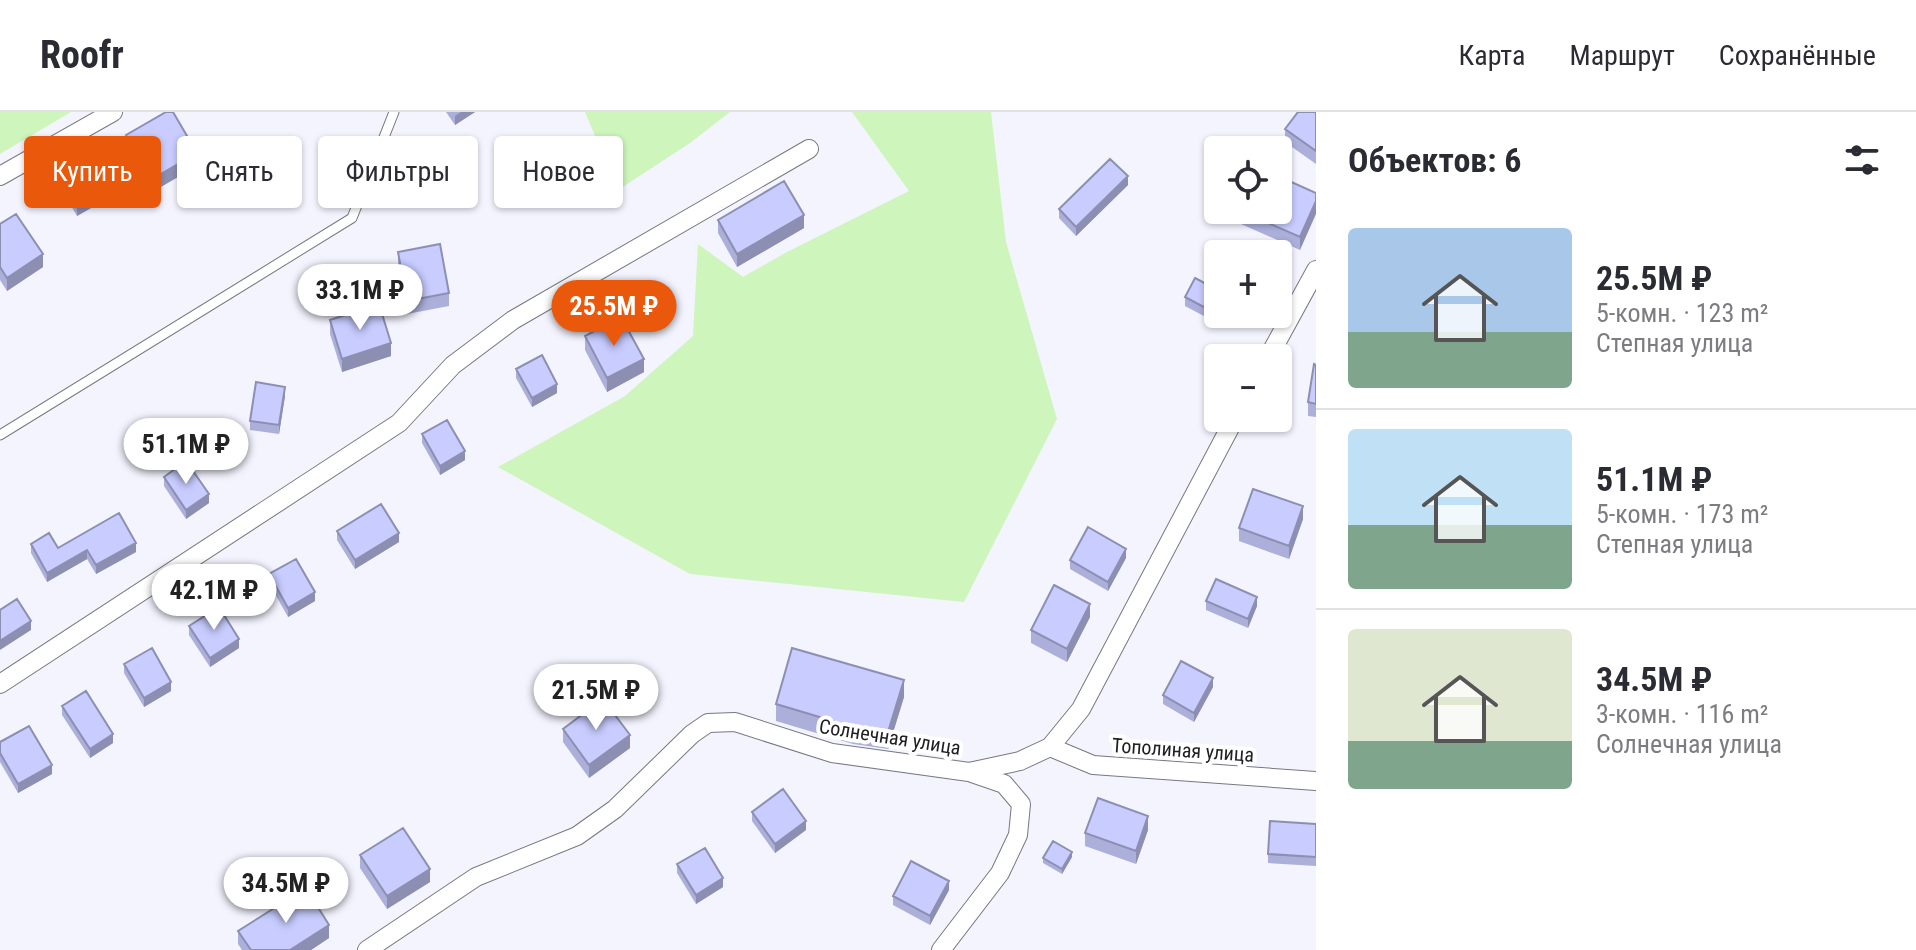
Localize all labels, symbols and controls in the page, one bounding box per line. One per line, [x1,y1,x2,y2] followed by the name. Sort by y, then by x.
[40,33,124,77] text: Roofr
[1459,39,1525,72] text: Карта
[1569,39,1675,72] text: Маршрут
[1719,39,1876,72] text: Сохранённые
[24,136,161,208] chip: Купить
[177,136,302,208] chip: Снять
[318,136,478,208] chip: Фильтры
[494,136,623,208] chip: Новое
[1204,136,1292,432] map controls
[1204,136,1292,224] button: locate
[1840,138,1884,182] icon: filters
[1348,140,1522,180] text: Объектов: 6
[1204,240,1292,328] button: +
[1596,258,1712,298] text: 25.5M ₽
[1412,260,1508,356] icon: home
[286,264,434,332] pin: 33.1M ₽
[316,275,404,305] text: 33.1M ₽
[540,280,688,348] pin: 25.5M ₽
[570,291,658,321] text: 25.5M ₽
[1596,298,1768,328] text: 5-комн. · 123 m²
[1596,328,1753,358] text: Степная улица
[1204,344,1292,432] button: −
[112,418,260,486] pin: 51.1M ₽
[142,429,230,459] text: 51.1M ₽
[1596,459,1712,499] text: 51.1M ₽
[1412,461,1508,557] icon: home
[1596,499,1768,529] text: 5-комн. · 173 m²
[1596,529,1753,559] text: Степная улица
[140,564,288,632] pin: 42.1M ₽
[170,575,258,605] text: 42.1M ₽
[1596,659,1712,699] text: 34.5M ₽
[1412,661,1508,757] icon: home
[522,664,670,732] pin: 21.5M ₽
[552,675,640,705] text: 21.5M ₽
[1596,699,1768,729] text: 3-комн. · 116 m²
[818,714,962,760] street label: Солнечная улица
[1596,729,1782,759] text: Солнечная улица
[1111,733,1255,767] street label: Тополиная улица
[212,857,360,925] pin: 34.5M ₽
[242,868,330,898] text: 34.5M ₽

